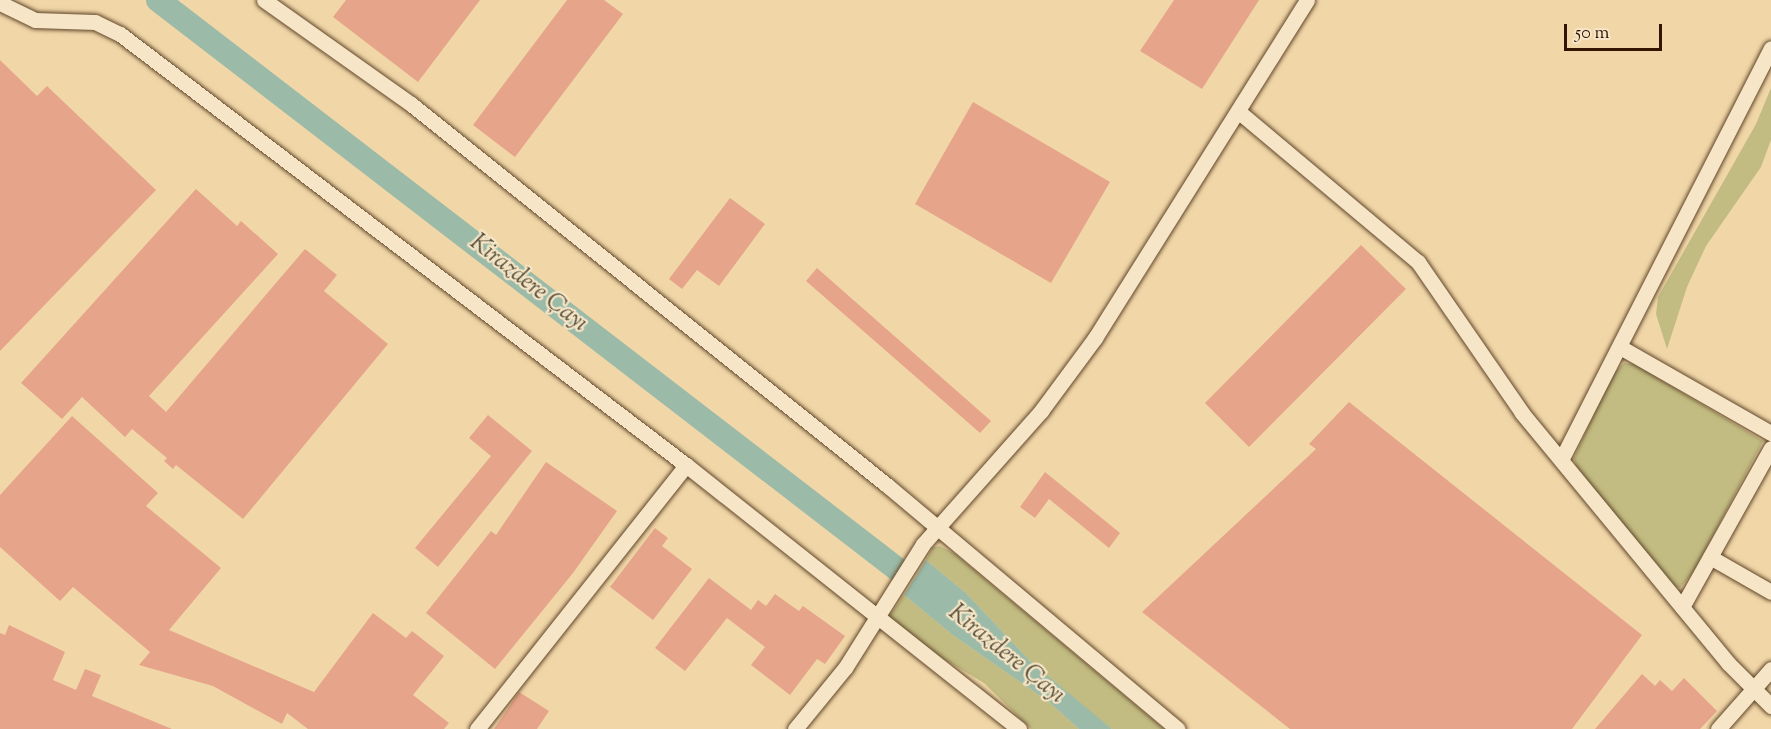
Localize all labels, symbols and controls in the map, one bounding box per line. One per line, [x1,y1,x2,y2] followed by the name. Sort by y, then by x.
[1567,12,1664,50] scale bar
[1575,21,1609,47] text: 50 m
[463,229,593,339] water label: Kirazdere Çayı
[942,599,1070,711] water label: Kirazdere Çayı

